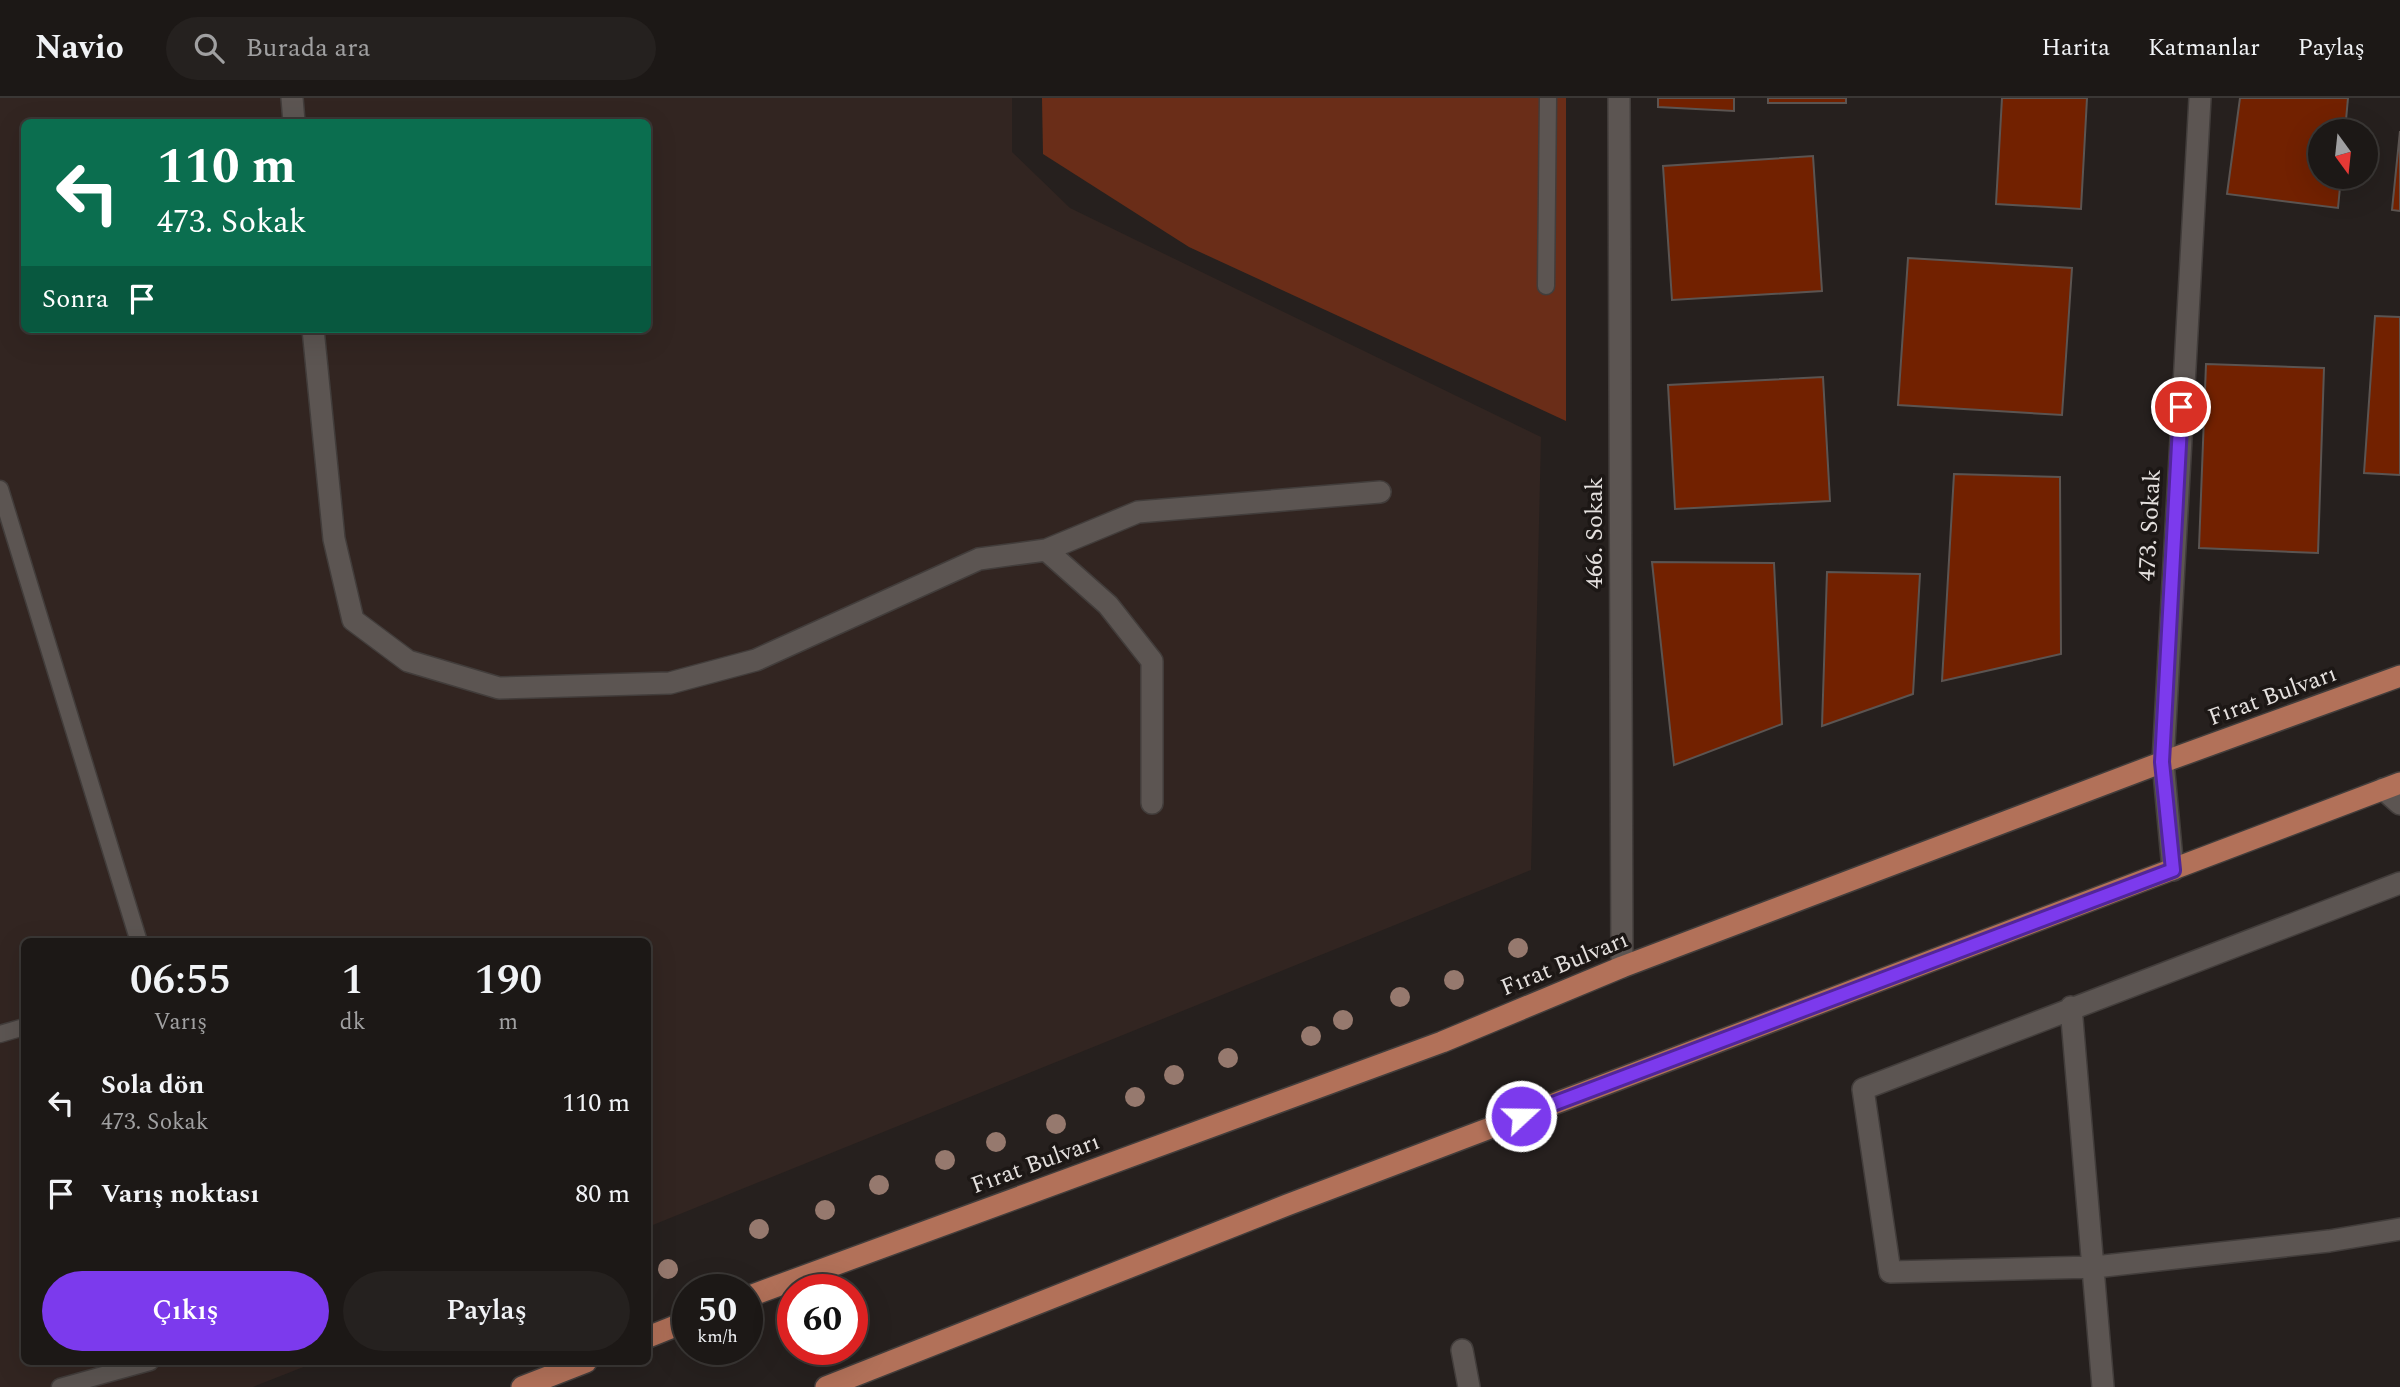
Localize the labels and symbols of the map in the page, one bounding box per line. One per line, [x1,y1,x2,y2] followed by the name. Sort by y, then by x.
[2308,119,2378,189] north arrow
[2151,377,2211,437] pin
[2129,468,2171,582] street label: 473. Sokak
[1577,477,1613,589] street label: 466. Sokak
[2203,656,2342,736] street label: Fırat Bulvarı
[1495,922,1634,1006] street label: Fırat Bulvarı
[1484,1079,1558,1153] position arrow
[966,1124,1105,1204] street label: Fırat Bulvarı
[777,1274,868,1365] speed limit sign: 60

